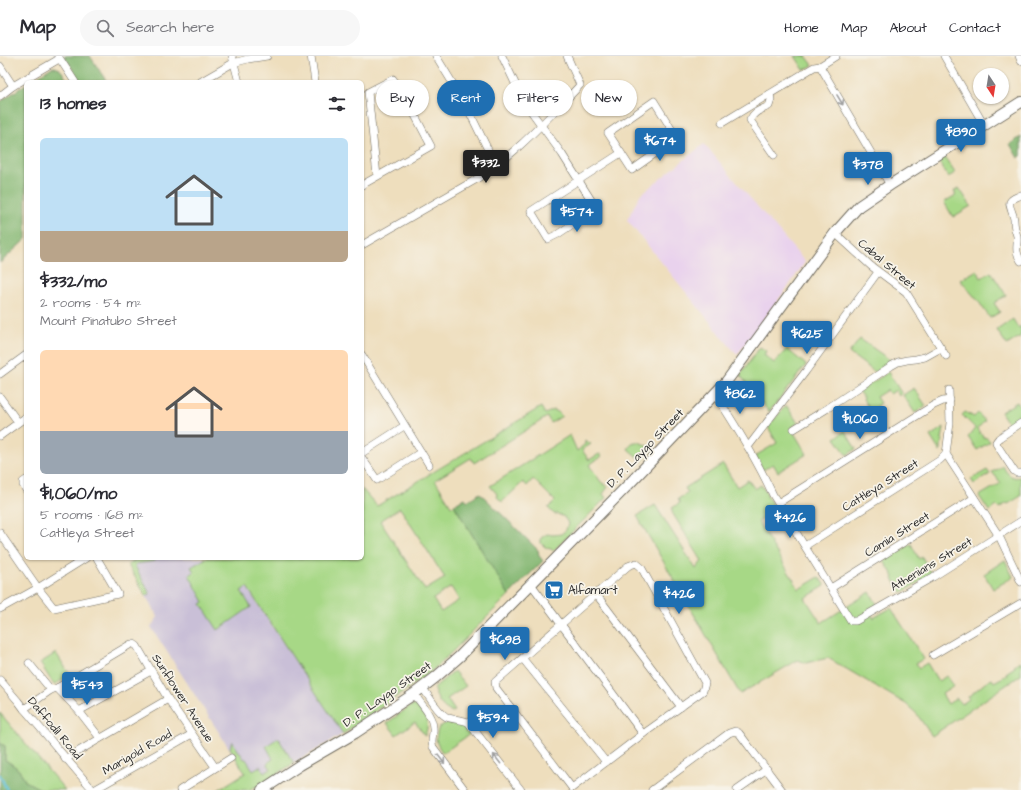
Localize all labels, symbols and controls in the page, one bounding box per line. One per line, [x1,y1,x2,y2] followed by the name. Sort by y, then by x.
[80,10,360,46] search box
[20,14,56,41] text: Map
[94,17,116,39] icon: search
[126,17,215,38] text: Search here
[784,18,819,38] text: Home
[841,18,867,38] text: Map
[889,18,927,38] text: About
[949,18,1001,38] text: Contact
[973,68,1009,104] north arrow
[973,68,1009,104] map controls
[376,80,429,116] chip: Buy
[437,80,495,116] chip: Rent
[503,80,573,116] chip: Filters
[581,80,637,116] chip: New
[40,92,107,116] text: 13 homes
[326,93,348,115] icon: filters
[836,94,844,106] one-way arrow
[937,119,985,153] pin: $890
[945,123,977,141] text: $890
[636,128,684,162] pin: $674
[644,132,676,150] text: $674
[462,150,510,184] pin: $332
[844,152,892,186] pin: $378
[472,154,500,172] text: $332
[853,156,883,174] text: $378
[158,164,230,236] icon: home
[553,199,601,233] pin: $574
[560,203,594,221] text: $574
[854,235,920,294] street label: Cabal Street
[40,270,107,294] text: $332/mo
[40,294,142,312] text: 2 rooms · 54 m²
[40,312,177,330] text: Mount Pinatubo Street
[783,321,831,355] pin: $625
[791,325,823,343] text: $625
[158,376,230,448] icon: home
[716,381,764,415] pin: $862
[724,385,756,403] text: $862
[603,405,688,492] street label: D. P. Laygo Street
[827,406,893,440] pin: $1,060
[842,410,878,428] text: $1,060
[839,455,922,517] street label: Cattleya Street
[40,482,117,506] text: $1,060/mo
[766,505,814,539] pin: $426
[40,506,144,524] text: 5 rooms · 168 m²
[862,508,933,561] street label: Camia Street
[774,509,806,527] text: $426
[40,524,134,542] text: Cattleya Street
[887,533,976,596] street label: Athenians Street
[543,579,565,601] supermarket icon: Alfamart
[655,581,703,615] pin: $426
[568,582,618,599] place label: Alfamart
[663,585,695,603] text: $426
[481,627,529,661] pin: $698
[489,631,521,649] text: $698
[148,651,218,746] street label: Sunflower Avenue
[340,657,436,732] street label: D. P. Laygo Street
[63,672,111,706] pin: $543
[71,676,103,694] text: $543
[23,693,86,763] street label: Daffodil Road
[469,705,517,739] pin: $594
[477,709,509,727] text: $594
[99,726,176,780] street label: Marigold Road
[437,753,445,764] one-way arrow
[493,754,501,765] one-way arrow

